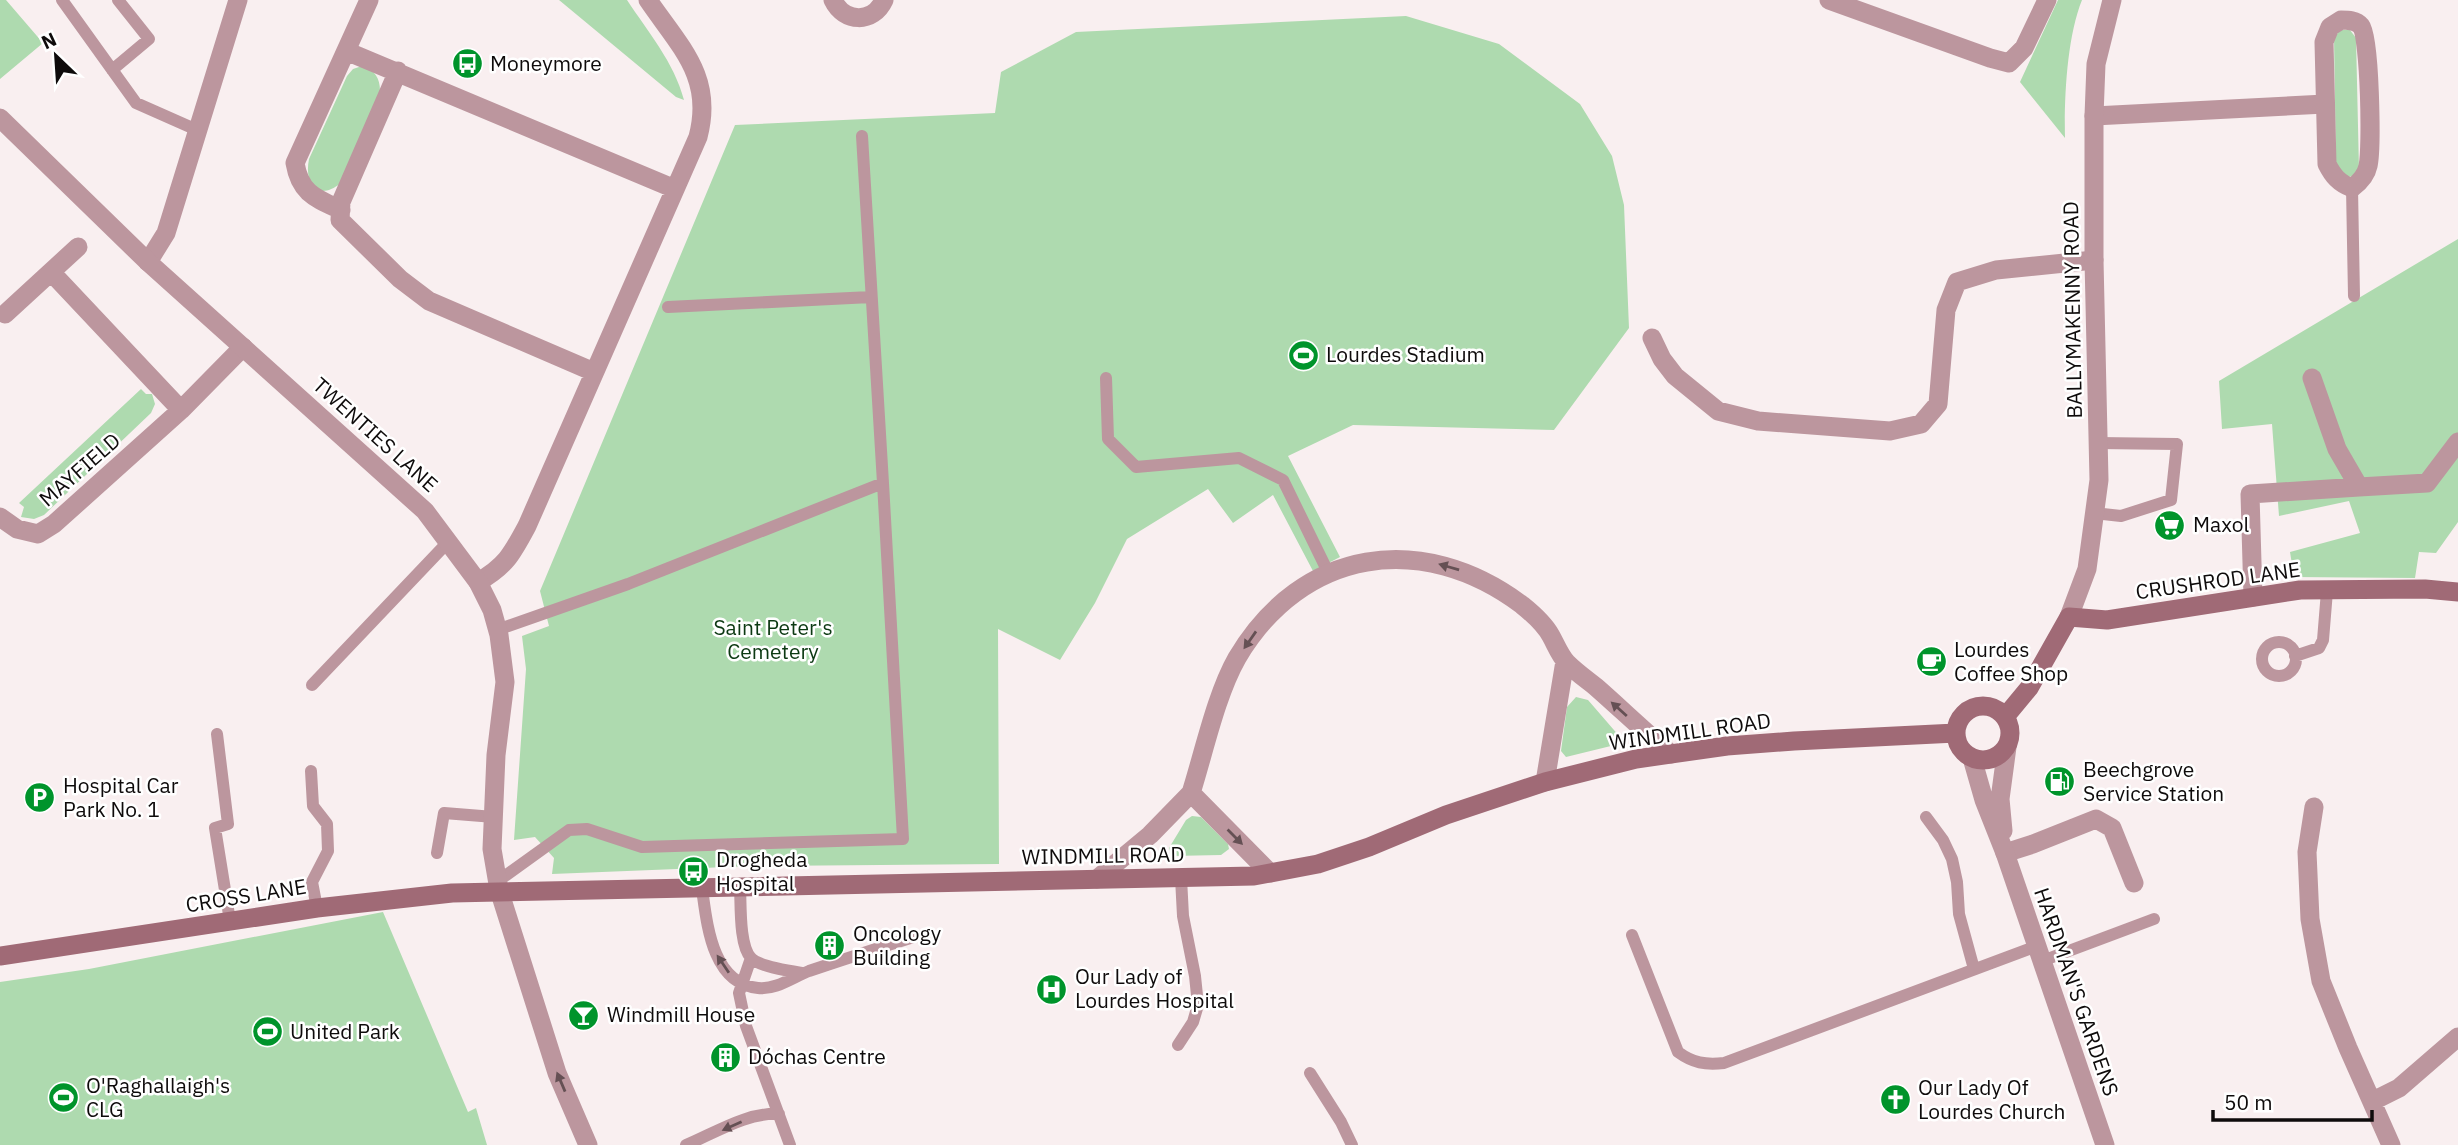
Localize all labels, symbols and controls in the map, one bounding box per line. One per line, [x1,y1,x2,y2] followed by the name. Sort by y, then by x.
[21,21,91,91] north arrow
[38,27,60,54] text: N
[450,47,484,81] bus stop icon: Moneymore
[490,49,602,77] place label: Moneymore
[2056,201,2088,419] street label: BALLYMAKENNY ROAD
[1286,338,1320,372] sports icon: Lourdes Stadium
[1326,340,1485,368] place label: Lourdes Stadium
[307,371,444,498] street label: TWENTIES LANE
[33,426,126,512] street label: MAYFIELD
[2153,508,2187,542] supermarket icon: Maxol
[2193,510,2249,538] place label: Maxol
[2134,555,2302,605] street label: CRUSHROD LANE
[1438,562,1459,572] one-way arrow
[713,613,833,665] park label: Saint Peter's Cemetery
[1243,631,1257,649] one-way arrow
[1954,635,2068,687] place label: Lourdes Coffee Shop
[1914,645,1948,679] cafe icon: Lourdes Coffee Shop
[1611,702,1628,717] one-way arrow
[1607,706,1772,756] street label: WINDMILL ROAD
[2083,755,2224,807] place label: Beechgrove Service Station
[2043,765,2077,799] fuel station icon: Beechgrove Service Station
[63,771,179,823] place label: Hospital Car Park No. 1
[23,781,57,815] parking icon: Hospital Car Park No. 1
[1226,829,1243,846] one-way arrow
[1021,840,1185,870] street label: WINDMILL ROAD
[716,845,807,897] place label: Drogheda Hospital
[676,855,710,889] bus stop icon: Drogheda Hospital
[184,872,308,918] street label: CROSS LANE
[2028,884,2126,1099] street label: HARDMAN'S GARDENS
[853,919,942,971] place label: Oncology Building
[813,929,847,963] building icon: Oncology Building
[716,955,730,973] one-way arrow
[1075,962,1234,1014] place label: Our Lady of Lourdes Hospital
[1035,972,1069,1006] hospital icon: Our Lady of Lourdes Hospital
[567,998,601,1032] bar icon: Windmill House
[607,1000,755,1028] place label: Windmill House
[250,1015,284,1049] sports icon: United Park
[290,1017,400,1045] place label: United Park
[708,1040,742,1074] building icon: Dóchas Centre
[748,1042,886,1070] place label: Dóchas Centre
[86,1071,230,1123] place label: O'Raghallaigh's CLG
[555,1072,566,1093] one-way arrow
[1918,1073,2065,1125] place label: Our Lady Of Lourdes Church
[2213,1078,2372,1122] scale bar
[46,1081,80,1115] sports icon: O'Raghallaigh's CLG
[1878,1083,1912,1117] church icon: Our Lady Of Lourdes Church
[2224,1088,2273,1116] text: 50 m
[721,1121,742,1132] one-way arrow

